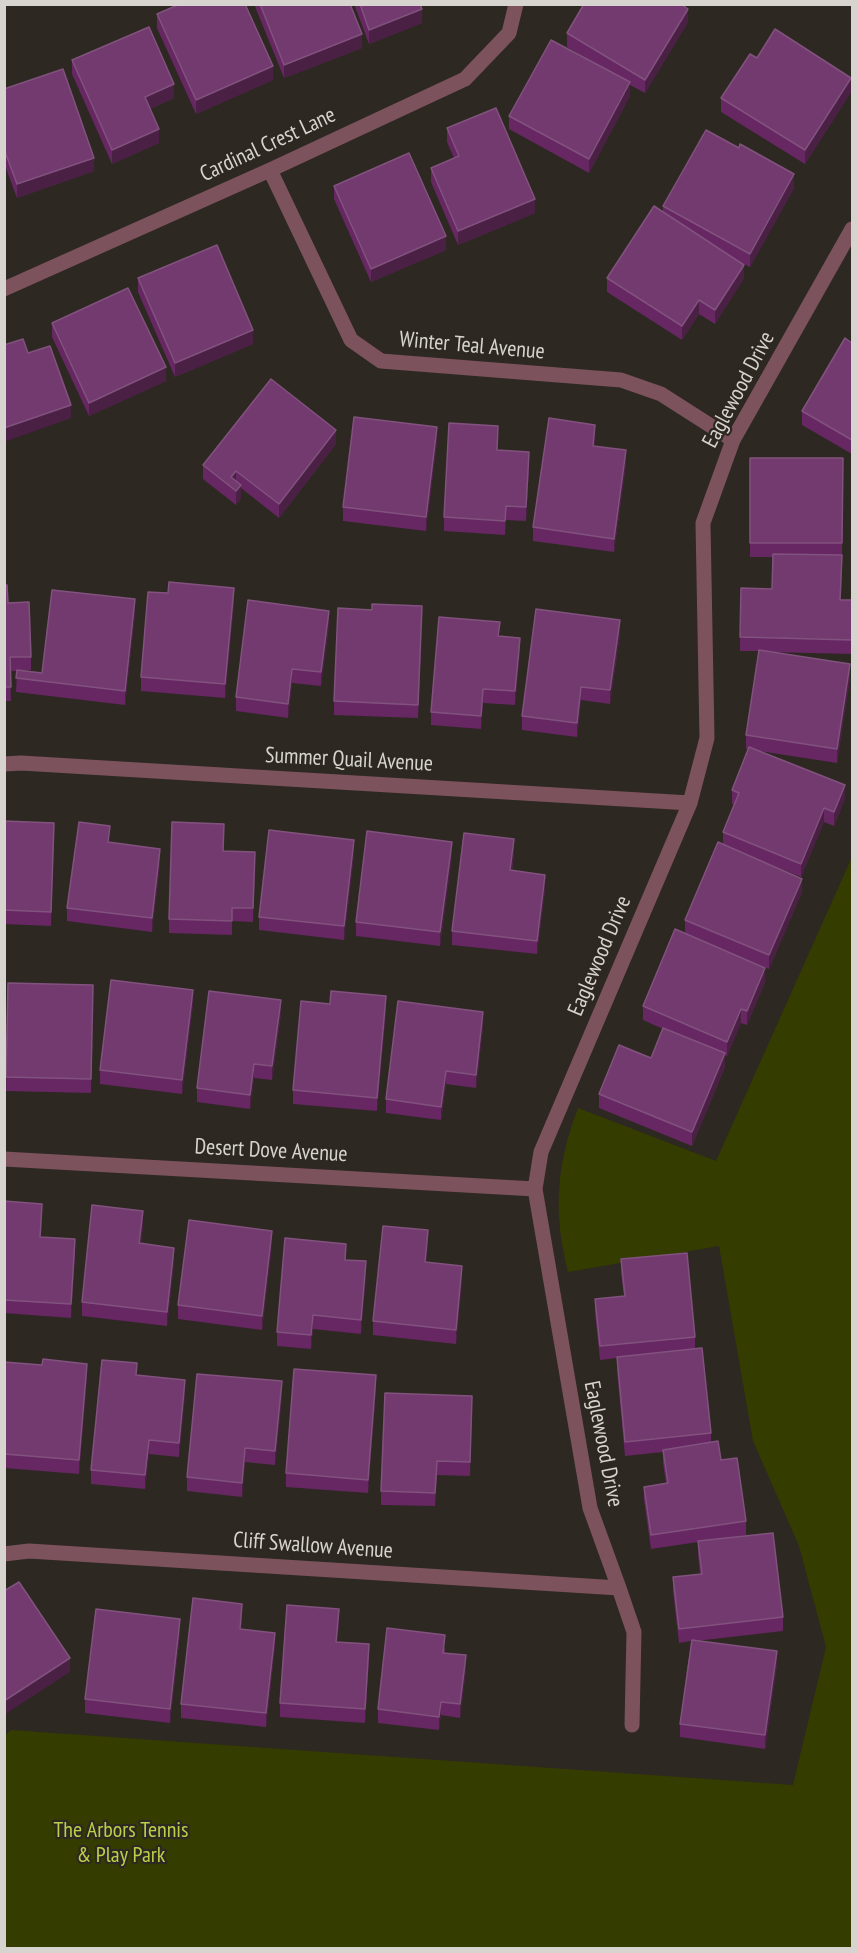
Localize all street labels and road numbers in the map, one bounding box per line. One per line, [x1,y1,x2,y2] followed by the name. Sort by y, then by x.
[196,102,340,188] street label: Cardinal Crest Lane
[398,326,546,366] street label: Winter Teal Avenue
[697,327,781,453] street label: Eaglewood Drive
[264,742,434,778] street label: Summer Quail Avenue
[563,892,637,1020] street label: Eaglewood Drive
[194,1134,348,1168] street label: Desert Dove Avenue
[578,1379,628,1509] street label: Eaglewood Drive
[232,1527,394,1565] street label: Cliff Swallow Avenue

